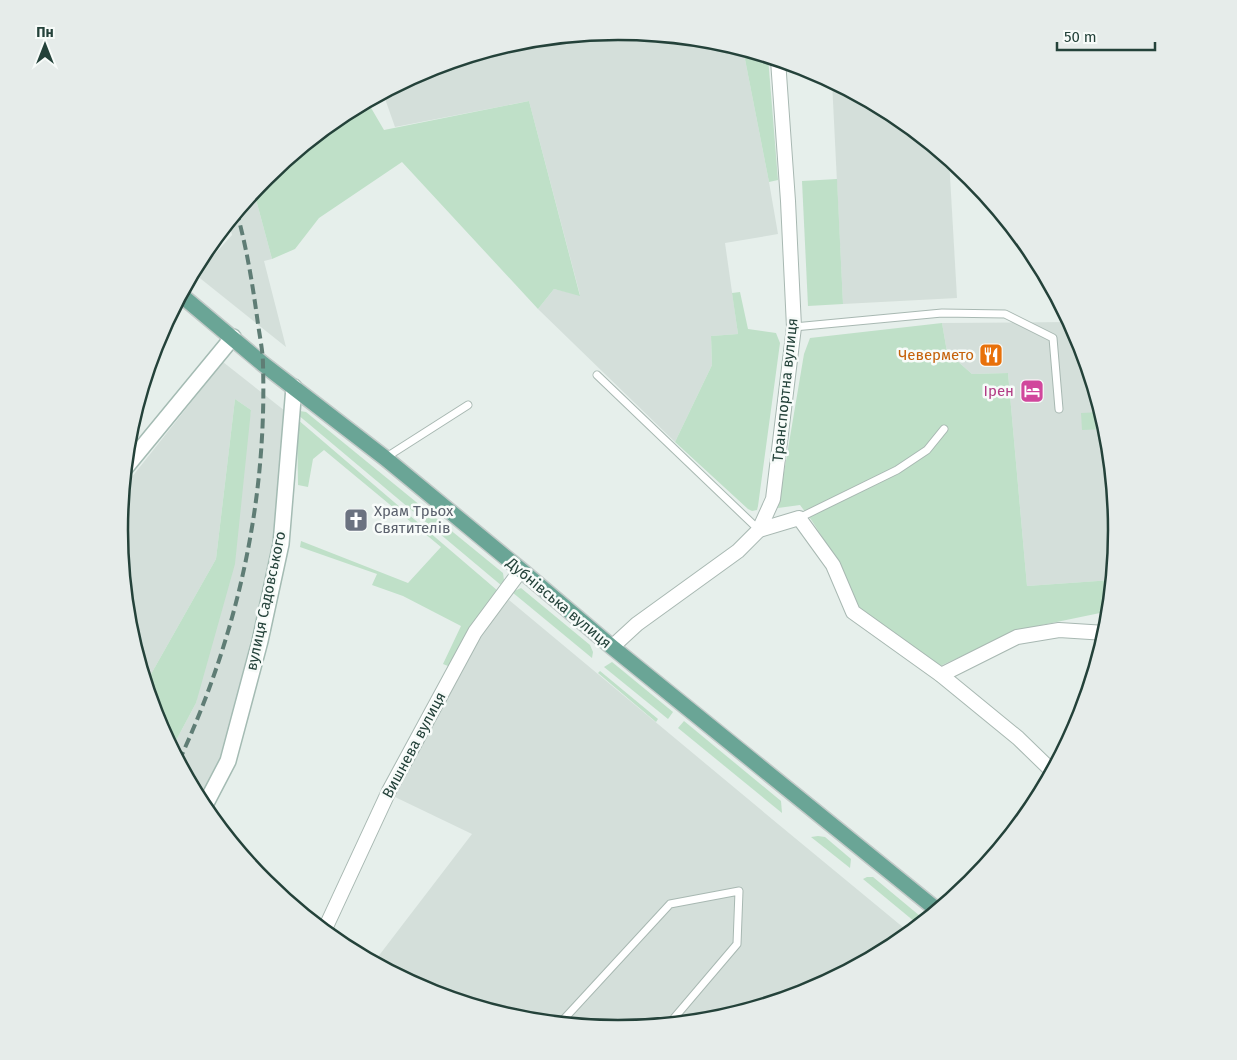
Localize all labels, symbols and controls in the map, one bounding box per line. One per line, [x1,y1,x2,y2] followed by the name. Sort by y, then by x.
[20,20,70,70] north arrow
[1057,20,1154,52] scale bar
[36,24,54,41] text: Пн
[1064,28,1097,46] text: 50 m
[768,317,802,463] street label: Транспортна вулиця
[978,342,1004,368] restaurant icon: Чевермето
[898,346,974,364] place label: Чевермето
[1019,378,1045,404] hotel icon: Ірен
[984,382,1014,400] place label: Ірен
[374,502,454,537] place label: Храм Трьох Святителів
[343,507,369,533] church icon: Храм Трьох Святителів
[242,530,290,672] street label: вулиця Садовського
[502,553,615,652] street label: Дубнівська вулиця
[378,689,450,801] street label: Вишнева вулиця

